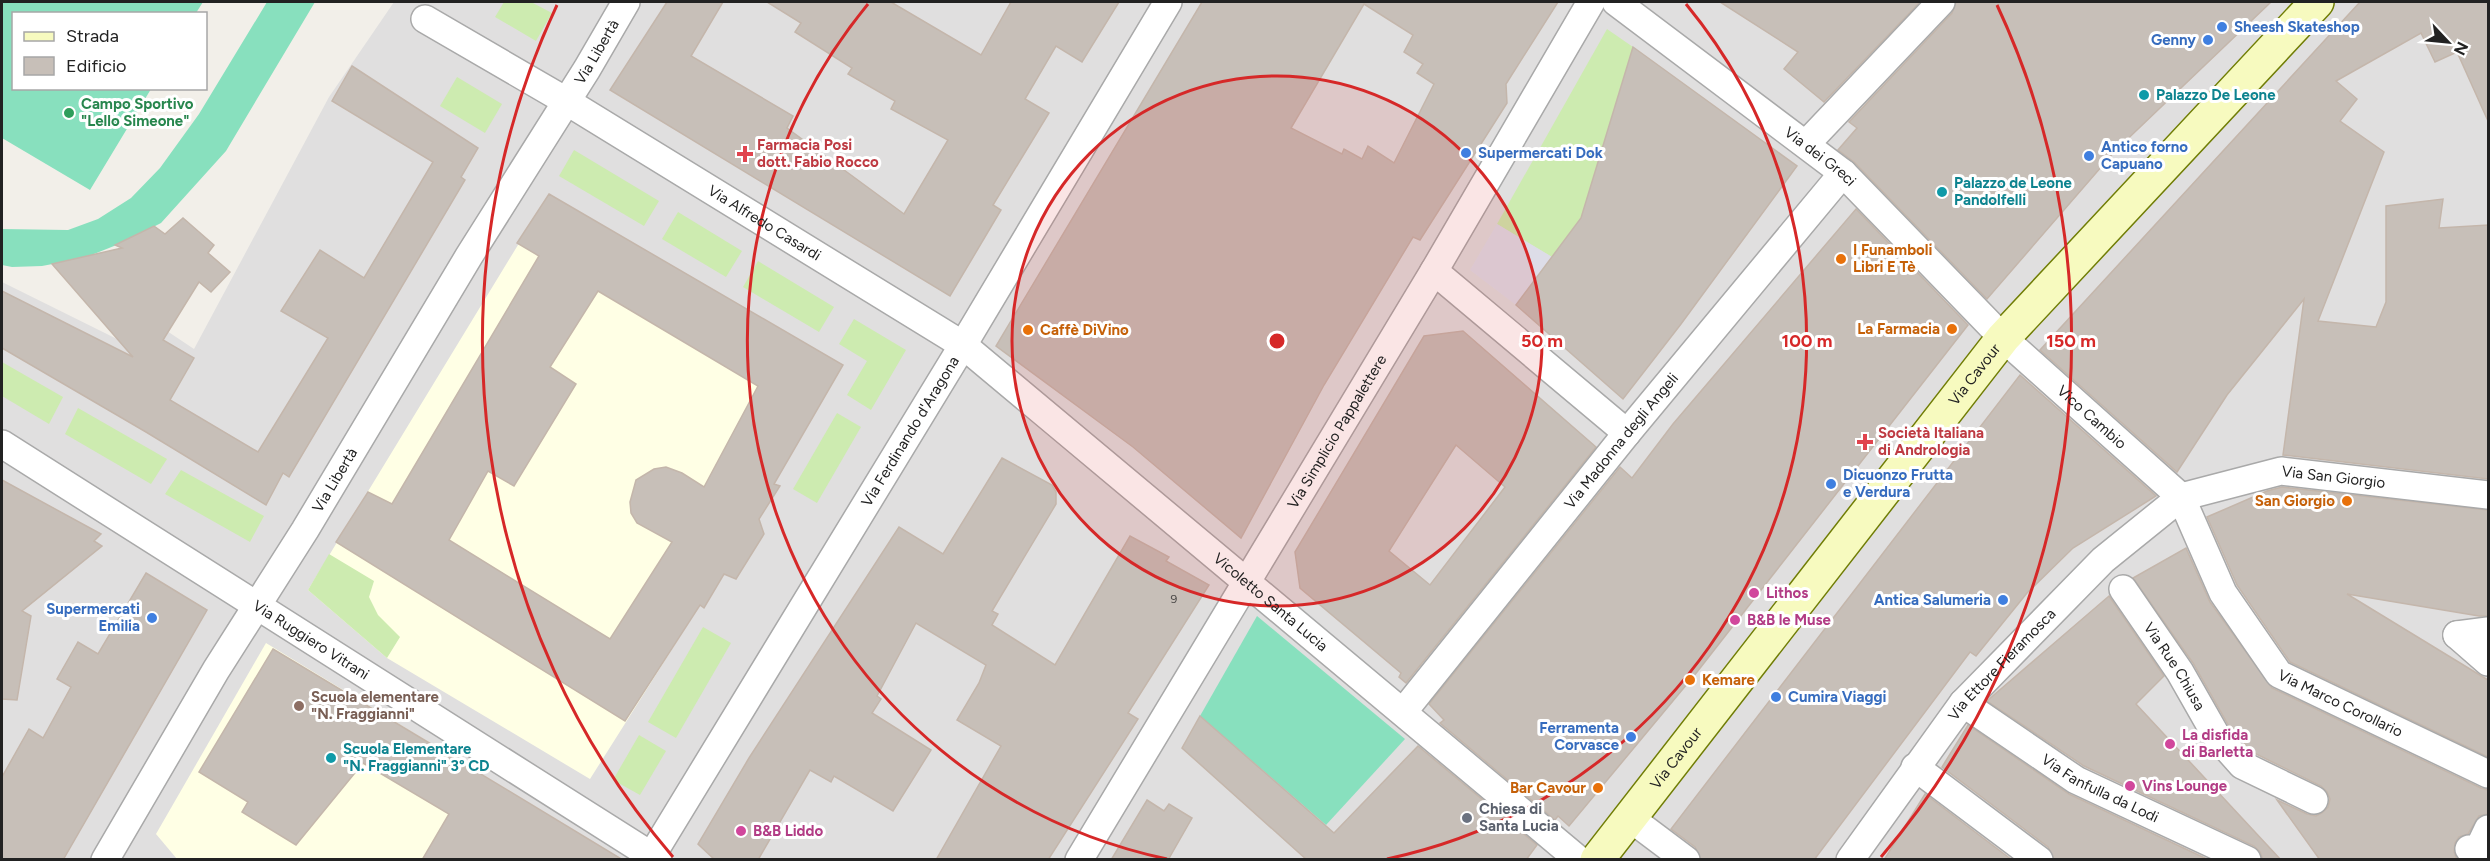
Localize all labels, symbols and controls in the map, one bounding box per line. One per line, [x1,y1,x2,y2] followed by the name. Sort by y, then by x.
[12,12,207,90] legend
[2418,12,2478,72] north arrow
[571,16,623,88] street label: Via Libertà
[2234,18,2360,36] place label: Sheesh Skateshop
[2215,20,2229,34] marker: Sheesh Skateshop
[66,25,119,47] text: Strada
[2151,31,2196,49] place label: Genny
[2201,33,2215,47] marker: Genny
[2450,39,2472,58] text: N
[66,55,127,77] text: Edificio
[2156,86,2276,104] place label: Palazzo De Leone
[2137,88,2151,102] marker: Palazzo De Leone
[81,95,194,130] place label: Campo Sportivo "Lello Simeone"
[62,106,76,120] marker: Campo Sportivo "Lello Simeone"
[1781,123,1860,190] street label: Via dei Greci
[757,136,879,171] place label: Farmacia Posi dott. Fabio Rocco
[2101,138,2188,173] place label: Antico forno Capuano
[1478,144,1603,162] place label: Supermercati Dok
[1459,146,1473,160] marker: Supermercati Dok
[738,147,752,161] marker: Farmacia Posi dott. Fabio Rocco
[2082,149,2096,163] marker: Antico forno Capuano
[1954,174,2073,209] place label: Palazzo de Leone Pandolfelli
[705,181,824,264] street label: Via Alfredo Casardi
[1935,185,1949,199] marker: Palazzo de Leone Pandolfelli
[1853,241,1933,276] place label: I Funamboli Libri E Tè
[1834,252,1848,266] marker: I Funamboli Libri E Tè
[1857,320,1940,338] place label: La Farmacia
[1040,321,1129,339] place label: Caffè DiVino
[1945,322,1959,336] marker: La Farmacia
[1021,323,1035,337] marker: Caffè DiVino
[1521,330,1563,352] text: 50 m
[1782,330,1832,352] text: 100 m
[2046,330,2096,352] text: 150 m
[1267,331,1287,351] centre of rings
[1945,340,2004,409] street label: Via Cavour
[1284,352,1390,512] street label: Via Simplicio Pappalettere
[858,353,963,510] street label: Via Ferdinando d'Aragona
[1561,369,1682,513] street label: Via Madonna degli Angeli
[2053,382,2130,453] street label: Vico Cambio
[1878,424,1984,459] place label: Società Italiana di Andrologia
[1856,433,1874,451] marker: Società Italiana di Andrologia
[309,445,361,516] street label: Via Libertà
[2281,462,2386,492] street label: Via San Giorgio
[1843,466,1953,501] place label: Dicuonzo Frutta e Verdura
[1824,477,1838,491] marker: Dicuonzo Frutta e Verdura
[2255,492,2335,510] place label: San Giorgio
[2340,494,2354,508] marker: San Giorgio
[1210,549,1331,655] street label: Vicoletto Santa Lucia
[1766,584,1808,602] place label: Lithos
[1747,586,1761,600] marker: Lithos
[1874,591,1991,609] place label: Antica Salumeria
[1171,592,1178,606] house number: 9
[1996,593,2010,607] marker: Antica Salumeria
[250,597,372,683] street label: Via Ruggiero Vitrani
[46,600,140,635] place label: Supermercati Emilia
[1944,605,2059,724] street label: Via Ettore Fieramosca
[145,611,159,625] marker: Supermercati Emilia
[1747,611,1832,629] place label: B&B le Muse
[1728,613,1742,627] marker: B&B le Muse
[2140,619,2209,714] street label: Via Rue Chiusa
[2275,666,2406,741] street label: Via Marco Corollario
[1702,671,1756,689] place label: Kemare
[1683,673,1697,687] marker: Kemare
[311,688,440,723] place label: Scuola elementare "N. Fraggianni"
[1788,688,1886,706] place label: Cumira Viaggi
[1769,690,1783,704] marker: Cumira Viaggi
[292,699,306,713] marker: Scuola elementare "N. Fraggianni"
[1539,719,1620,754] place label: Ferramenta Corvasce
[1647,724,1706,793] street label: Via Cavour
[2182,726,2253,761] place label: La disfida di Barletta
[1624,730,1638,744] marker: Ferramenta Corvasce
[2163,737,2177,751] marker: La disfida di Barletta
[343,740,490,775] place label: Scuola Elementare "N. Fraggianni" 3° CD
[2038,750,2162,826] street label: Via Fanfulla da Lodi
[324,751,338,765] marker: Scuola Elementare "N. Fraggianni" 3° CD
[2142,777,2228,795] place label: Vins Lounge
[1510,779,1586,797] place label: Bar Cavour
[2123,779,2137,793] marker: Vins Lounge
[1591,781,1605,795] marker: Bar Cavour
[1479,800,1559,835] place label: Chiesa di Santa Lucia
[1460,811,1474,825] marker: Chiesa di Santa Lucia
[753,822,823,840] place label: B&B Liddo
[734,824,748,838] marker: B&B Liddo

